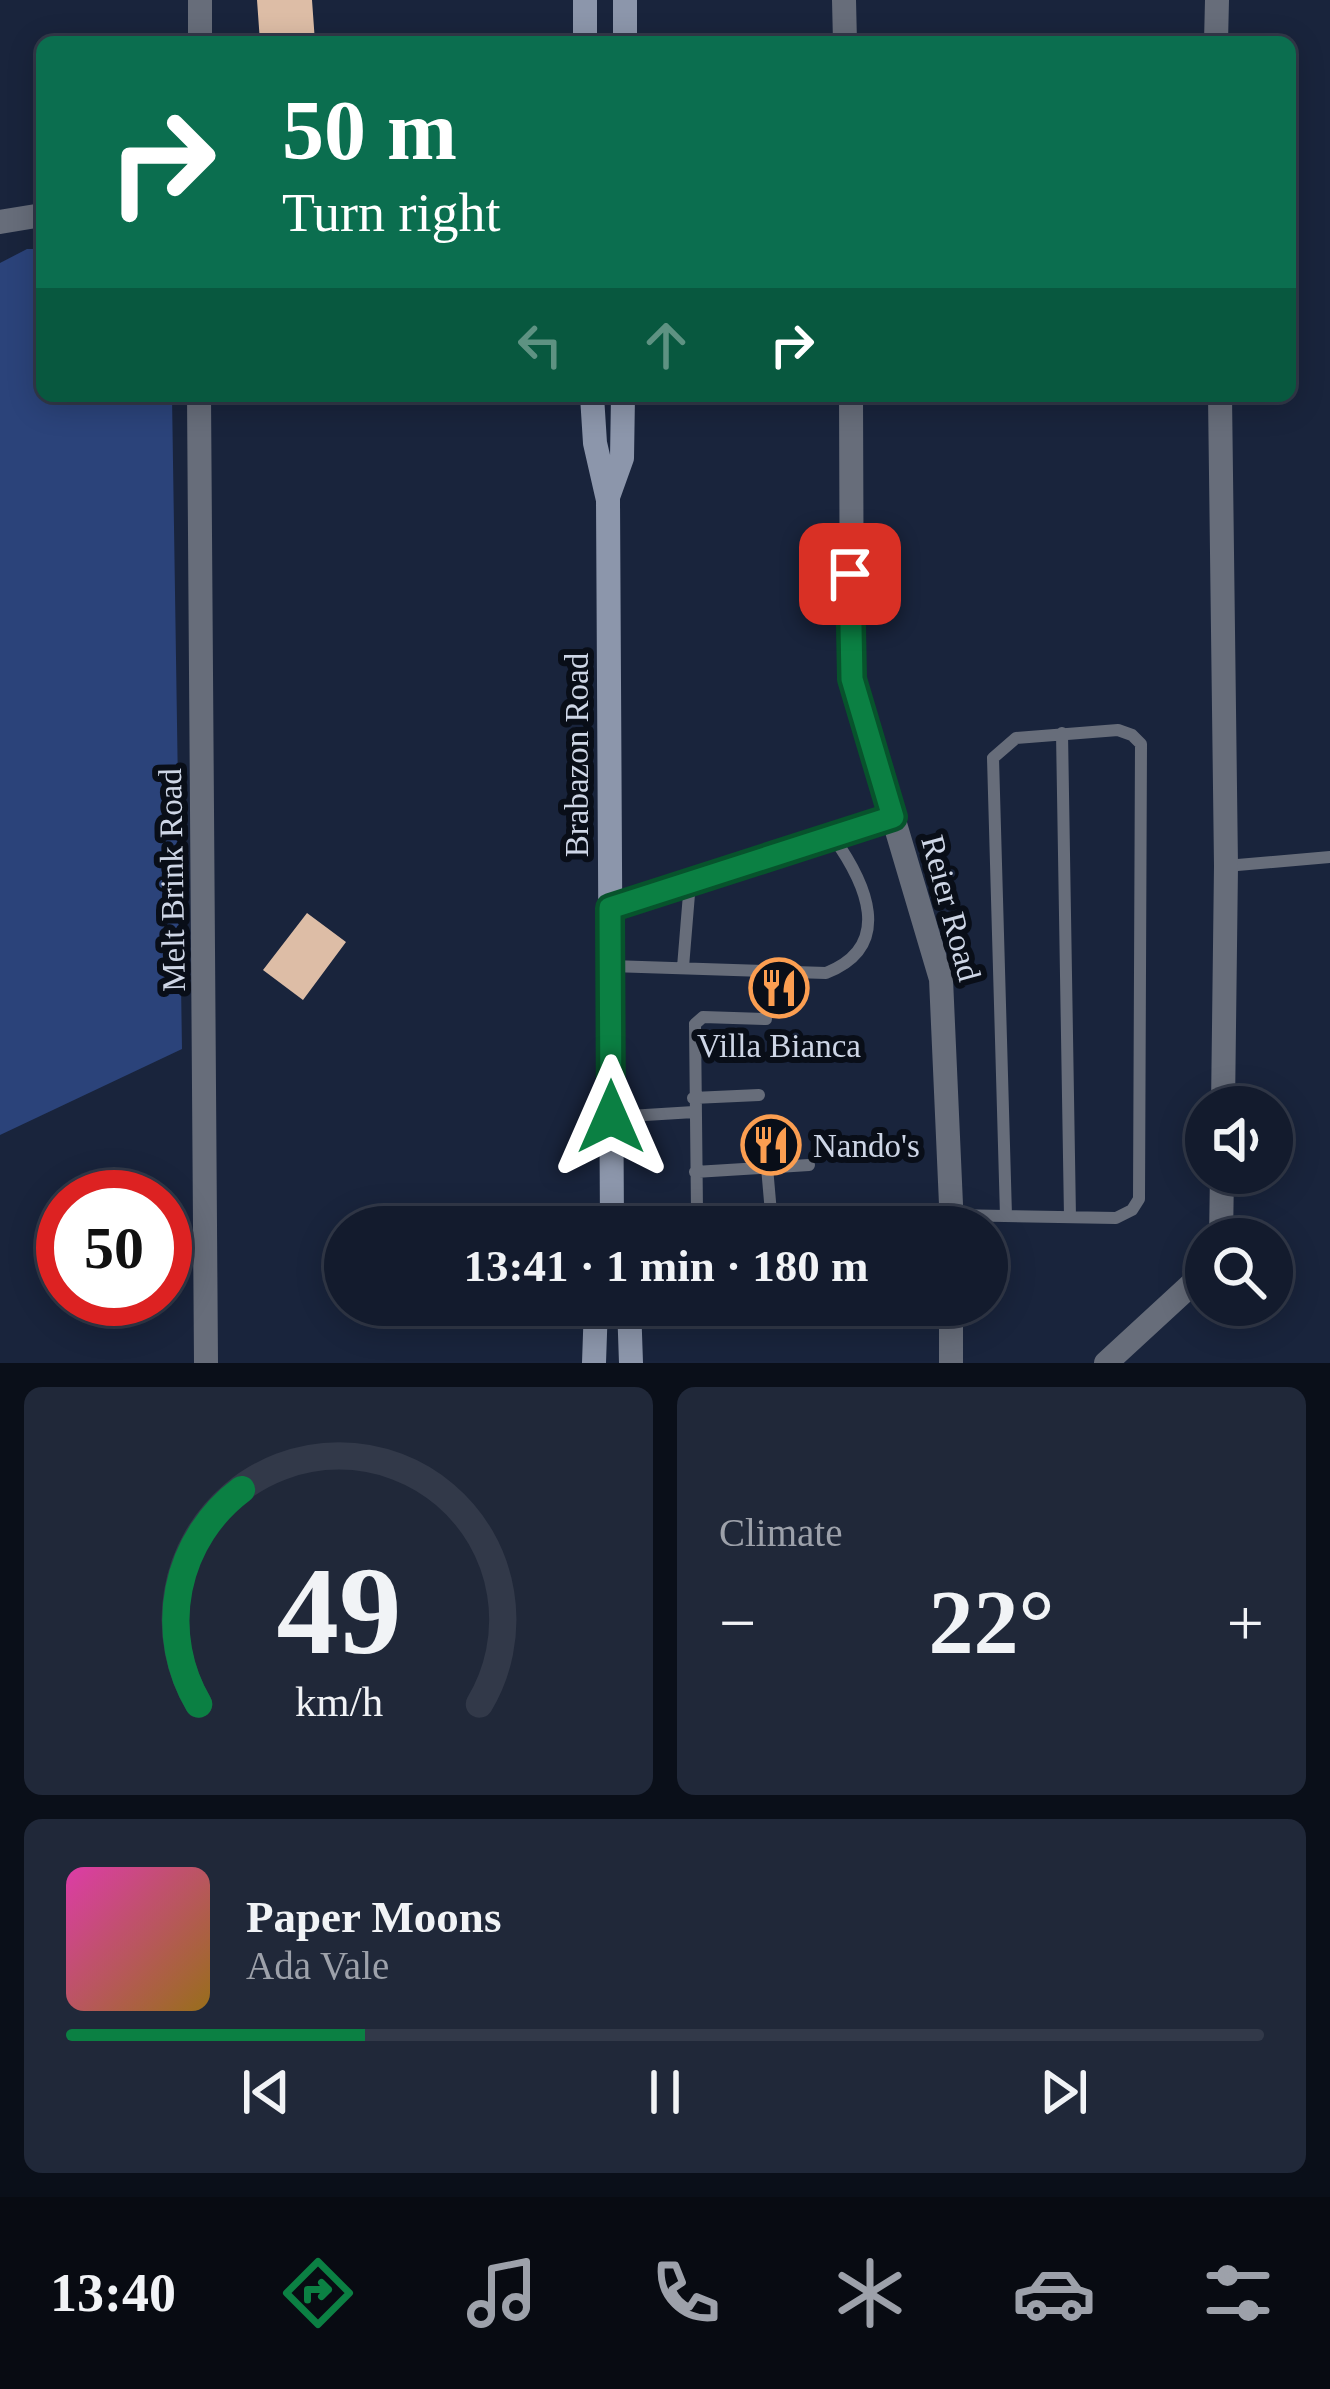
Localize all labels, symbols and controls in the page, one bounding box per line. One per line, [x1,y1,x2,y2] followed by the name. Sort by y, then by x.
[84,84,240,240] icon: right
[282,84,457,177] text: 50 m
[282,183,501,243] text: Turn right
[507,312,573,378] icon: left
[633,312,699,378] icon: ahead
[759,312,825,378] icon: right
[799,523,901,625] pin
[817,541,883,607] icon: arrive
[559,652,595,857] street label: Brabazon Road
[152,767,192,992] street label: Melt Brink Road
[914,831,988,986] street label: Reier Road
[748,957,810,1019] restaurant icon: Villa Bianca
[697,1028,861,1064] place label: Villa Bianca
[548,1054,674,1180] position arrow
[1185,1086,1293,1326] map controls
[1185,1086,1293,1194] button: sound
[740,1114,802,1176] restaurant icon: Nando's
[813,1128,920,1164] place label: Nando's
[36,1170,192,1326] speed limit sign: 50
[1185,1218,1293,1326] button: search
[464,1241,869,1291] text: 13:41 · 1 min · 180 m
[719,1511,842,1554] text: Climate
[276,1542,401,1680] text: 49
[929,1573,1055,1672] text: 22°
[719,1586,756,1659] text: −
[1227,1586,1264,1659] text: +
[294,1678,383,1725] text: km/h
[246,1892,501,1942] text: Paper Moons
[246,1944,389,1987] text: Ada Vale
[233,2059,299,2125] icon: previous
[632,2059,698,2125] icon: pause
[1031,2059,1097,2125] icon: next
[276,2251,360,2335] icon: directions
[460,2251,544,2335] icon: music
[644,2251,728,2335] icon: phone
[828,2251,912,2335] icon: climate
[1012,2251,1096,2335] icon: car
[1196,2251,1280,2335] icon: filters
[50,2263,176,2323] text: 13:40

